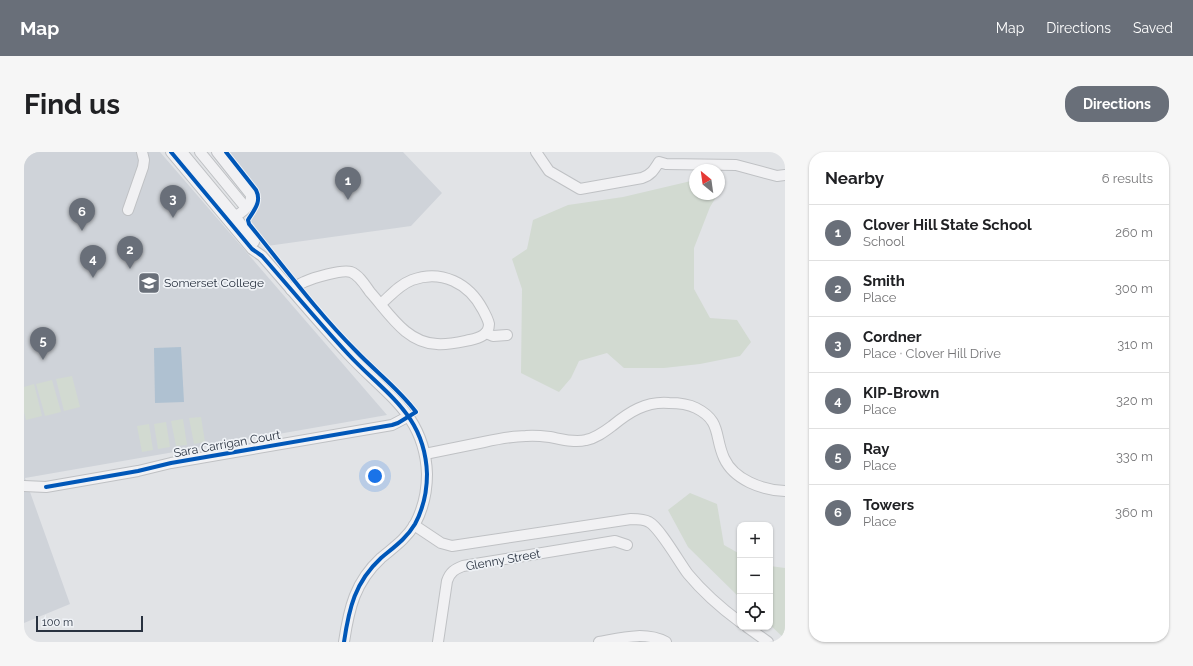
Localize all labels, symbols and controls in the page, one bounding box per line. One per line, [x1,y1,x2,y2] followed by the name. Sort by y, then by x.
[20,17,59,39] text: Map
[996,20,1024,36] text: Map
[1046,20,1111,36] text: Directions
[1133,20,1173,36] text: Saved
[1065,86,1169,122] button: Directions
[24,88,120,121] text: Find us
[689,164,725,200] north arrow
[335,167,361,200] pin: 1
[825,168,884,188] text: Nearby
[1102,171,1153,186] text: 6 results
[160,185,186,218] pin: 3
[69,198,95,231] pin: 6
[863,216,1032,234] text: Clover Hill State School
[835,225,841,240] text: 1
[1115,225,1153,240] text: 260 m
[863,234,905,249] text: School
[117,236,143,269] pin: 2
[80,245,106,278] pin: 4
[136,270,162,296] school or university icon: Somerset College
[863,272,905,290] text: Smith
[164,276,264,290] place label: Somerset College
[834,281,842,296] text: 2
[1115,281,1153,296] text: 300 m
[863,290,896,305] text: Place
[30,327,56,360] pin: 5
[863,328,922,346] text: Cordner
[834,337,842,352] text: 3
[1117,337,1153,352] text: 310 m
[863,346,1001,361] text: Place · Clover Hill Drive
[863,384,939,402] text: KIP-Brown
[834,393,842,408] text: 4
[1116,393,1153,408] text: 320 m
[863,402,896,417] text: Place
[173,428,281,460] street label: Sara Carrigan Court
[863,440,889,458] text: Ray
[834,449,842,464] text: 5
[1116,449,1153,464] text: 330 m
[863,458,896,473] text: Place
[365,466,385,486] your location
[863,496,914,514] text: Towers
[834,505,842,520] text: 6
[1115,505,1153,520] text: 360 m
[863,514,896,529] text: Place
[737,522,773,630] map controls
[737,522,773,558] button: +
[465,547,541,573] street label: Glenny Street
[737,558,773,594] button: −
[737,594,773,630] button: locate
[36,614,143,633] scale bar
[42,616,73,629] text: 100 m

